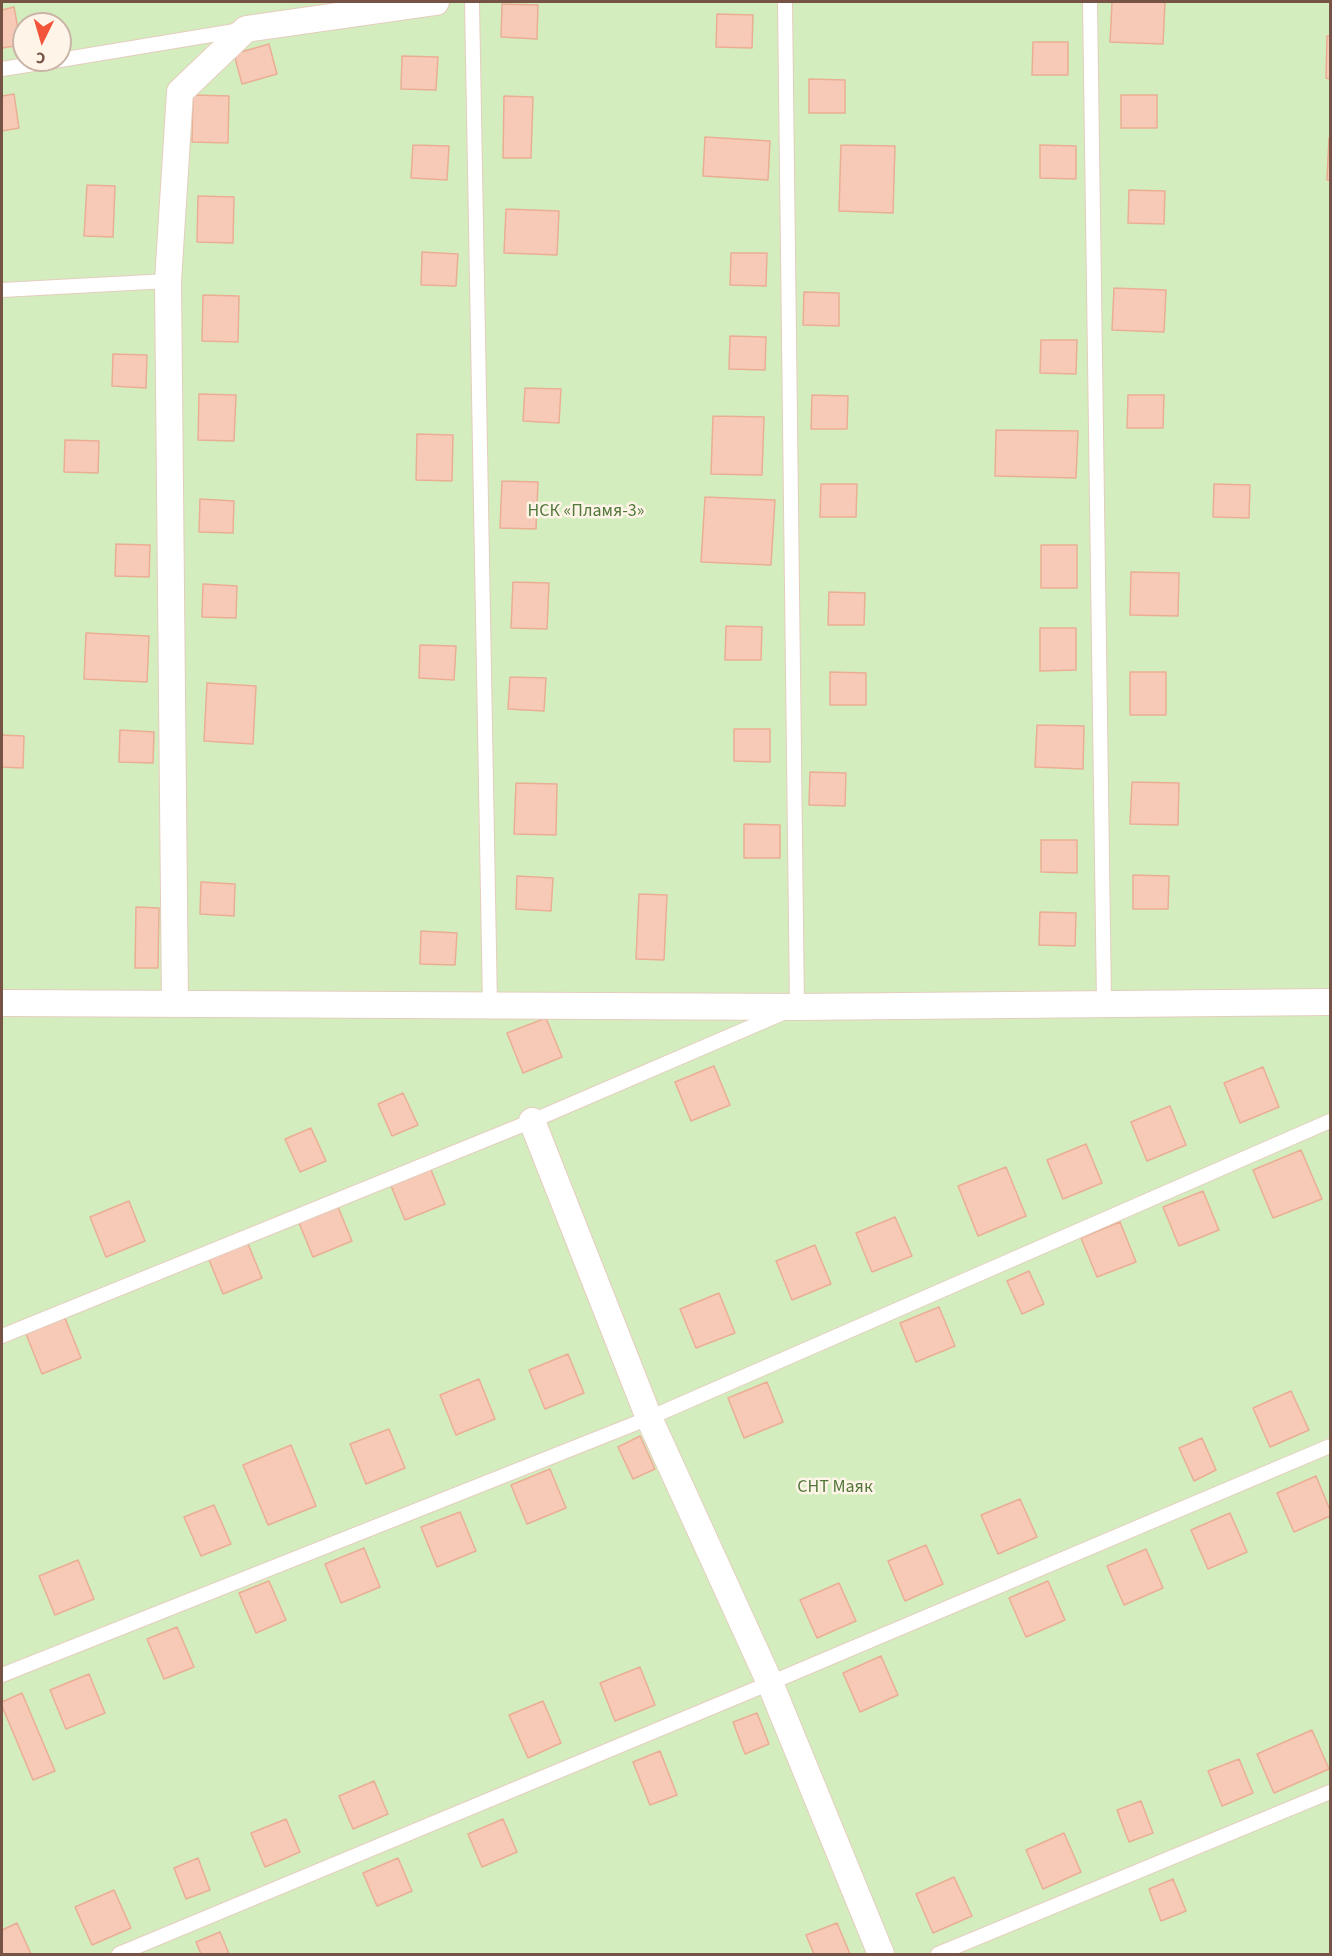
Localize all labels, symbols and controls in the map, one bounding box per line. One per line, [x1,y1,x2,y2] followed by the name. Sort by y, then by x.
[12,12,72,72] north arrow
[35,47,46,69] text: С
[528,501,644,523] park label: НСК «Пламя-3»
[797,1477,873,1499] park label: СНТ Маяк

